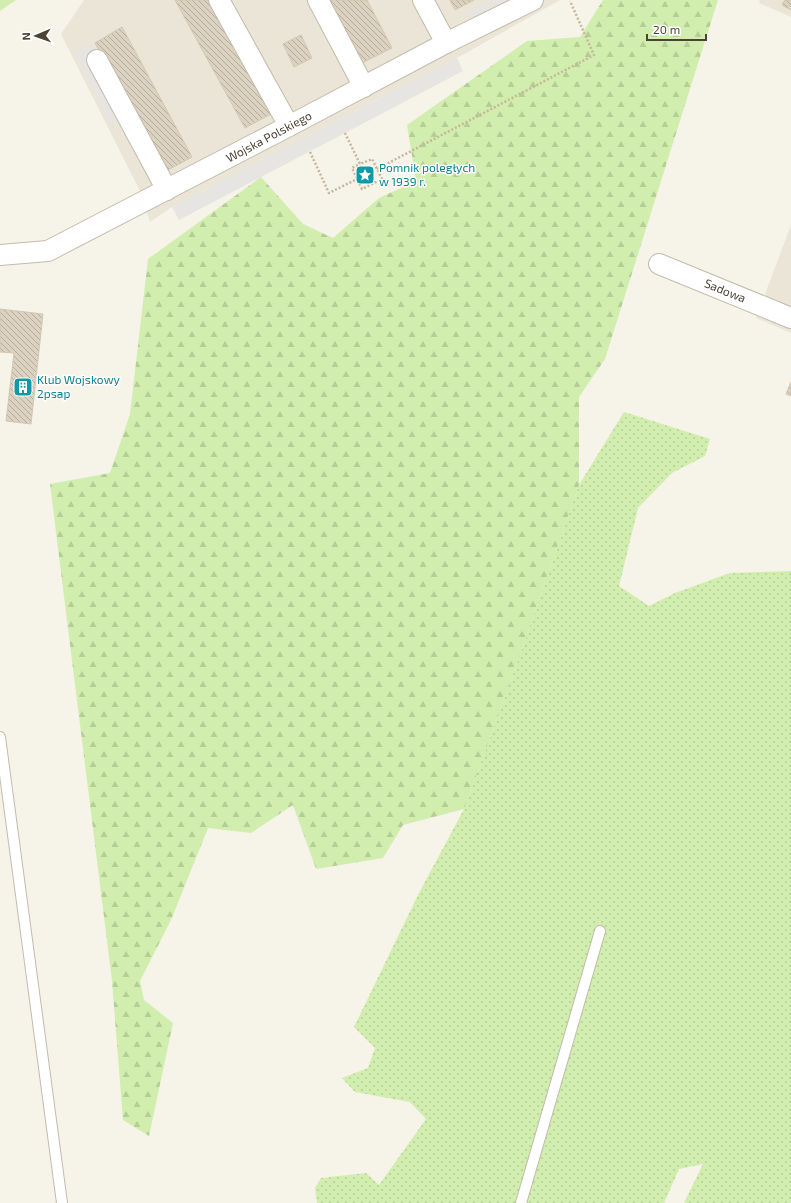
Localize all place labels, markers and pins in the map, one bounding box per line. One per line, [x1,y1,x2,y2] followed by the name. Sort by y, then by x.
[379,160,475,188] place label: Pomnik poległych w 1939 r.
[354,164,376,186] place icon: Pomnik poległych w 1939 r.
[37,372,121,400] place label: Klub Wojskowy 2psap
[12,376,34,398] building icon: Klub Wojskowy 2psap

